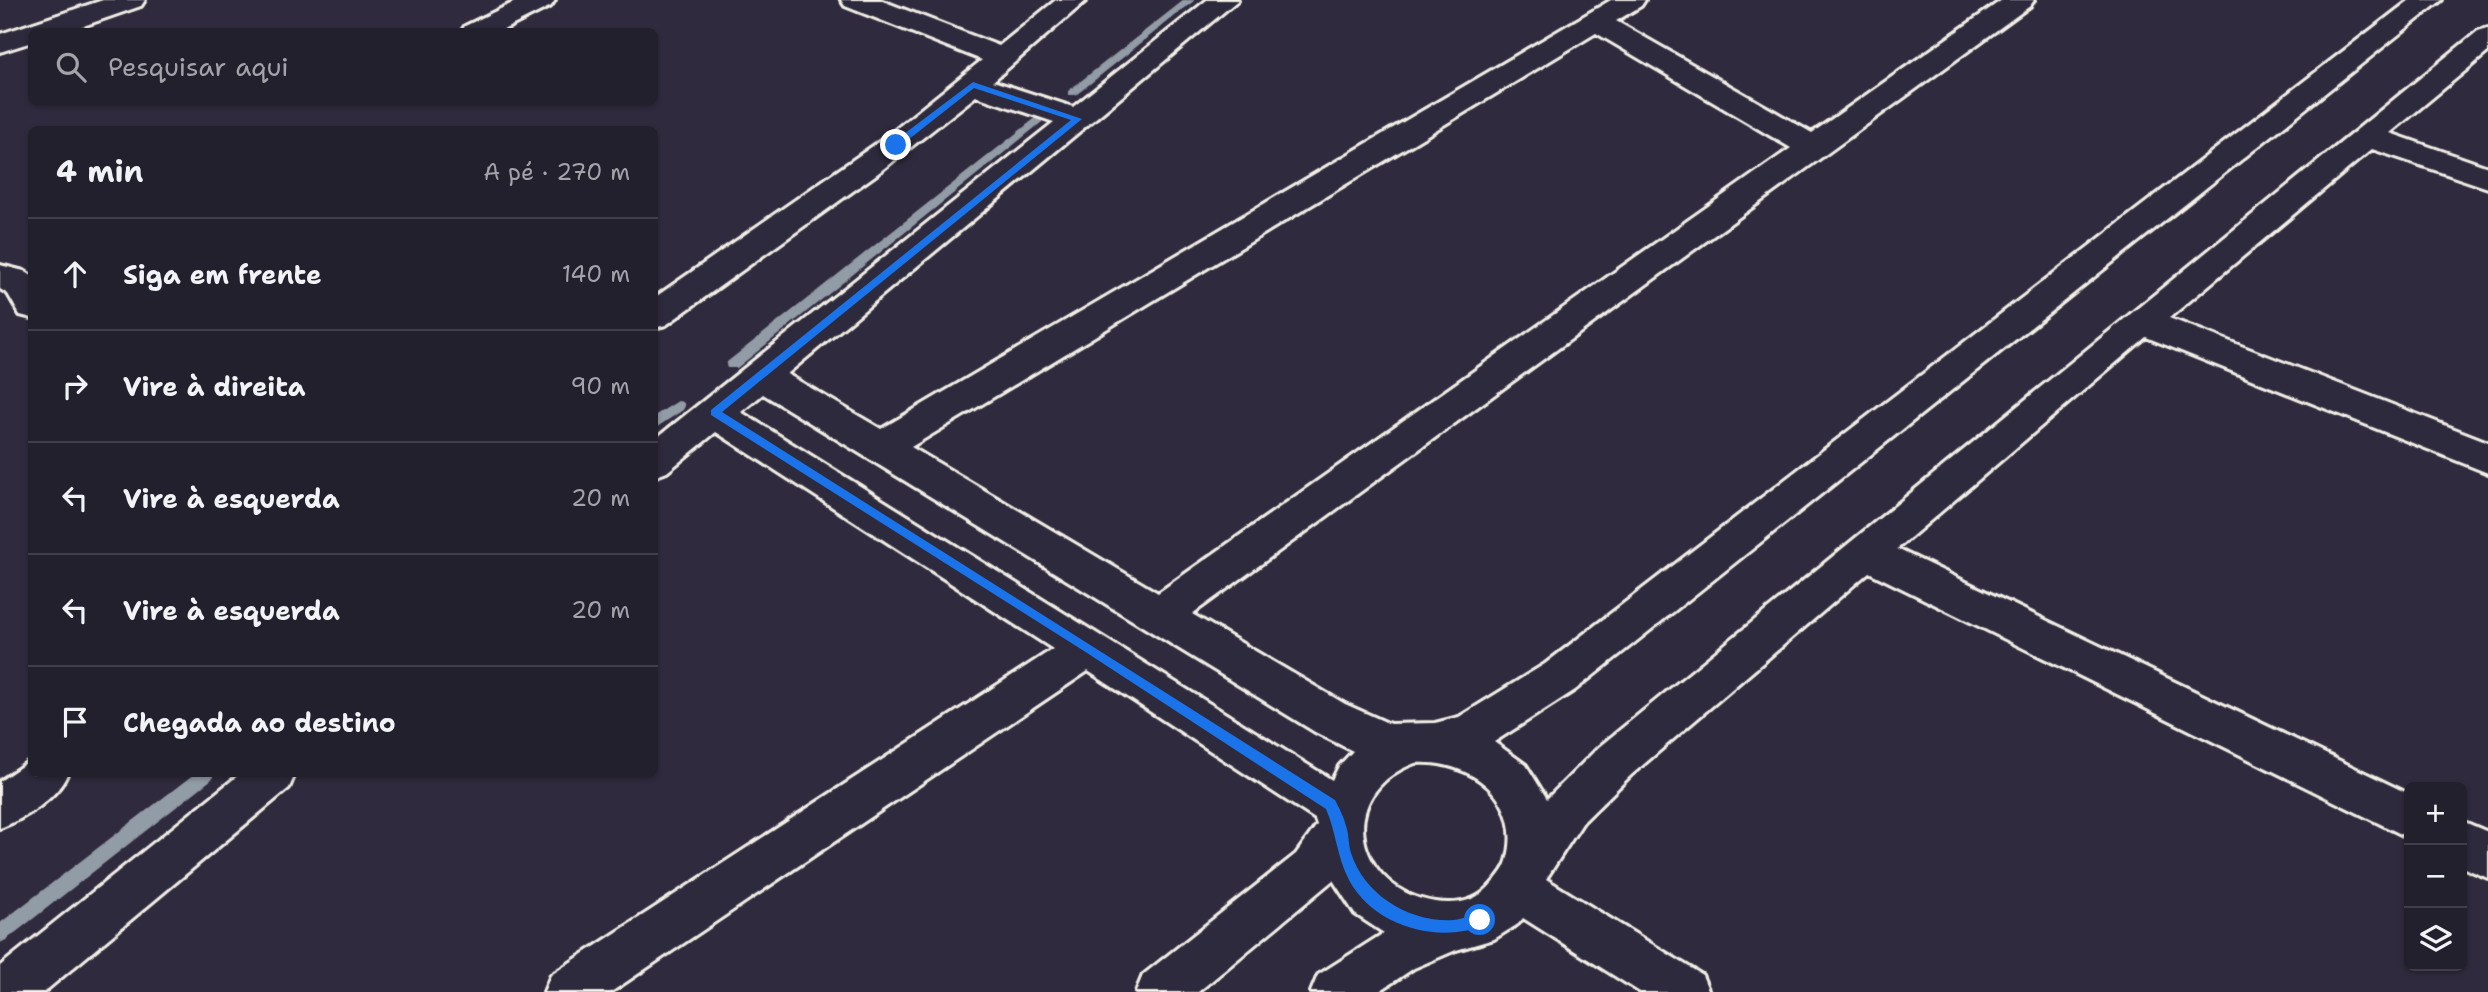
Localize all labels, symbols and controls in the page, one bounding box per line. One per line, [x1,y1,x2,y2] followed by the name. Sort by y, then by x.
[28,28,658,105] search box
[52,48,90,86] icon: search
[108,49,289,84] text: Pesquisar aqui
[880,129,911,160] route end
[56,151,143,192] text: 4 min
[484,157,630,187] text: A pé · 270 m
[56,255,94,293] icon: ahead
[123,257,322,292] text: Siga em frente
[562,259,630,289] text: 140 m
[56,367,94,405] icon: right
[123,369,305,404] text: Vire à direita
[570,371,630,401] text: 90 m
[56,479,94,517] icon: left
[123,481,340,516] text: Vire à esquerda
[571,483,630,513] text: 20 m
[56,591,94,629] icon: left
[123,593,340,628] text: Vire à esquerda
[571,595,630,625] text: 20 m
[56,703,94,741] icon: arrive
[123,705,396,740] text: Chegada ao destino
[2404,782,2467,971] map controls
[2404,782,2467,845] button: +
[2404,845,2467,908] button: −
[1464,904,1495,935] route start
[2404,908,2467,971] button: layers

